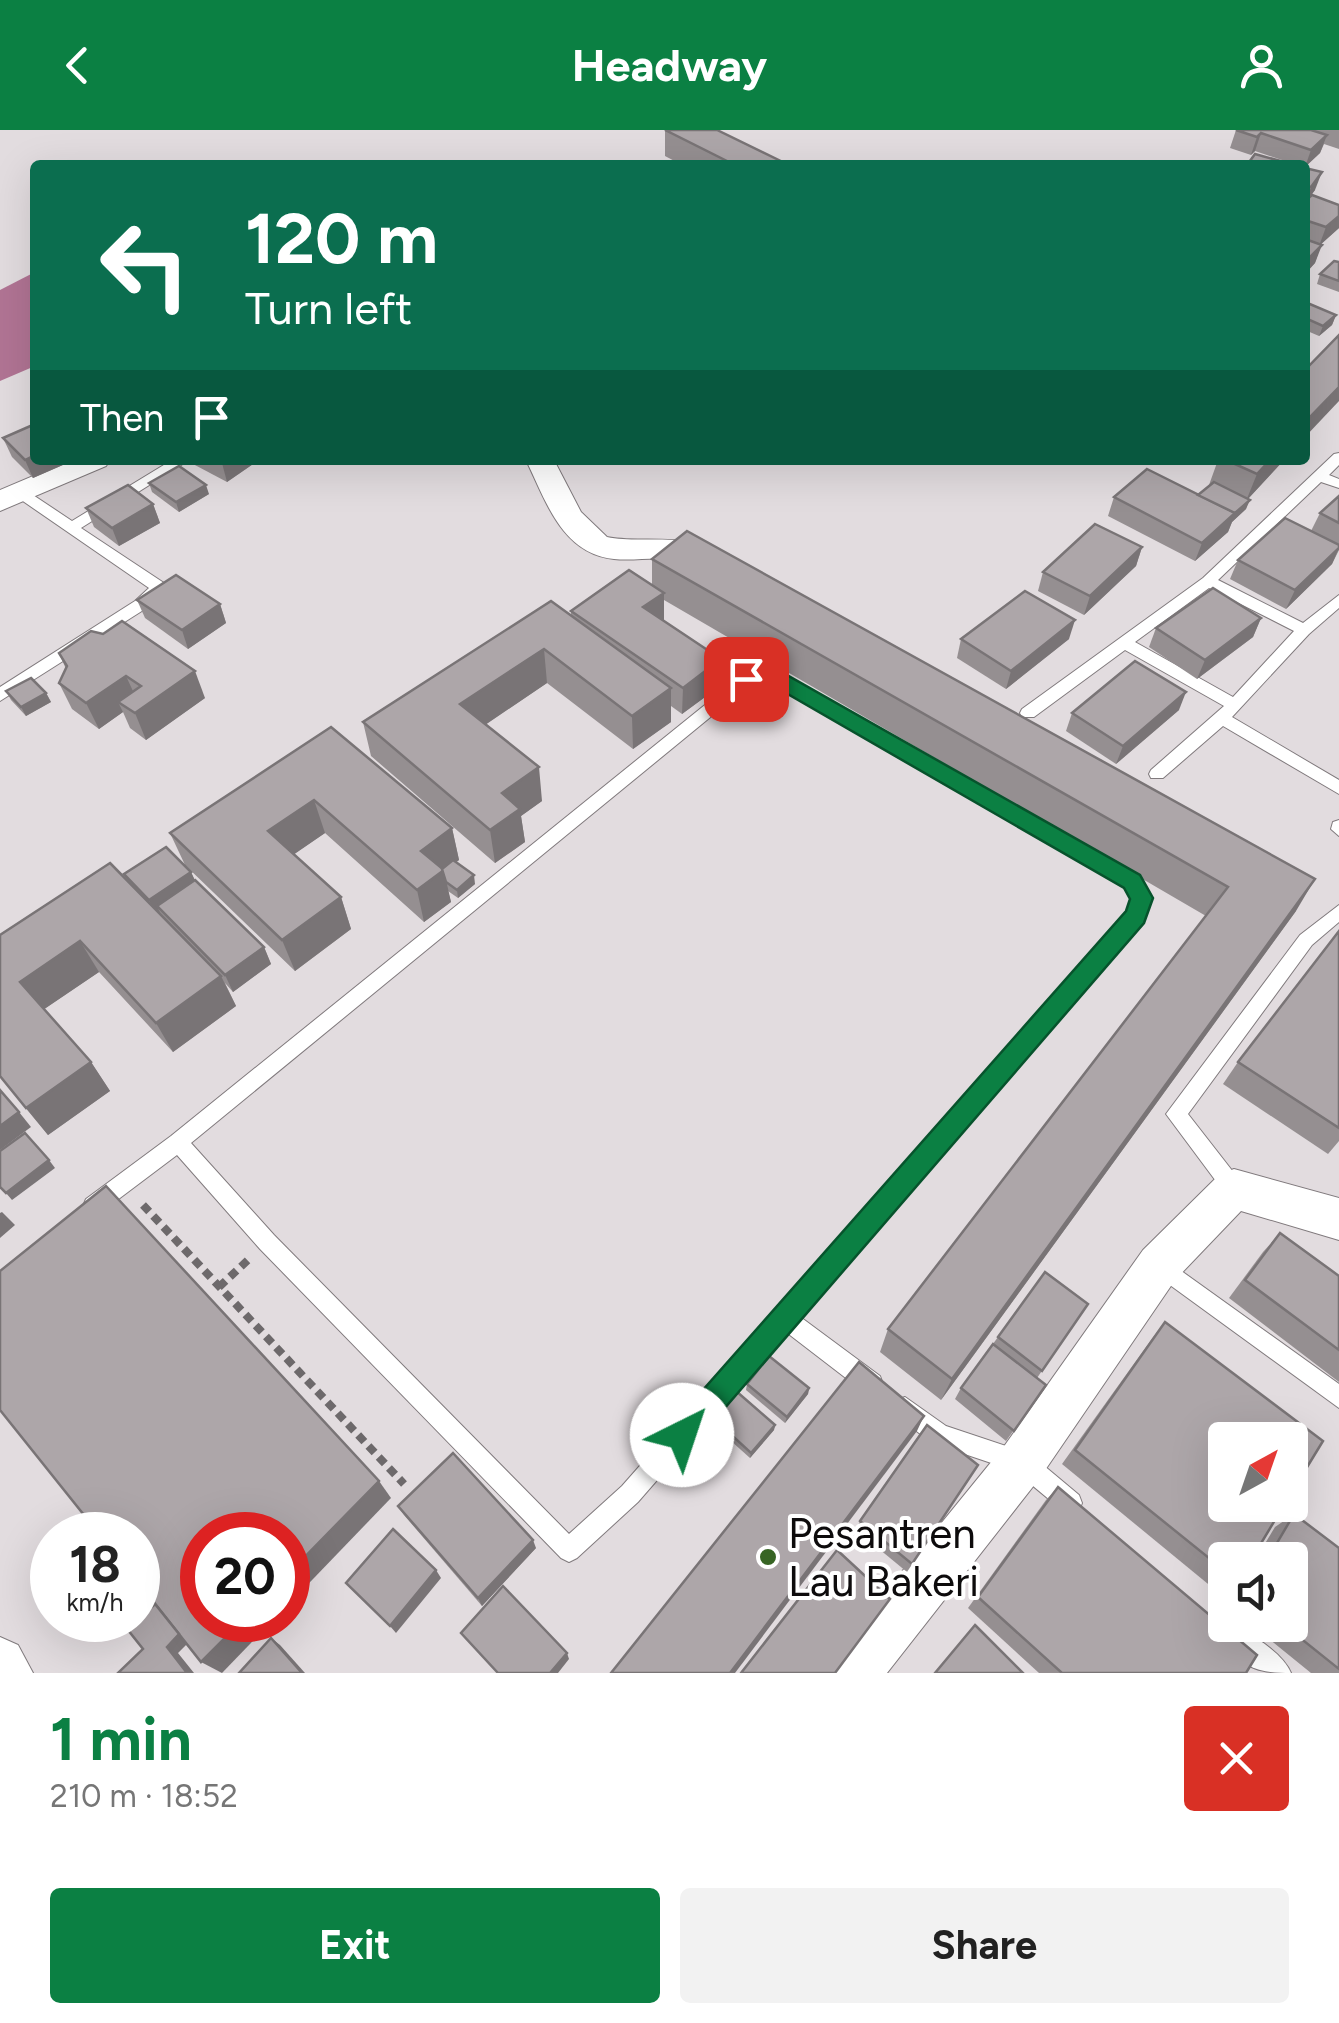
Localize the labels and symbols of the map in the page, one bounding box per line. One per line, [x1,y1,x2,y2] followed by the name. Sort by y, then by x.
[704,637,789,722] pin
[630,1383,734,1487] position arrow
[1208,1422,1308,1522] north arrow
[788,1508,979,1607] place label: Pesantren Lau Bakeri
[180,1512,310,1642] speed limit sign: 20
[757,1546,779,1568] marker: Pesantren Lau Bakeri

